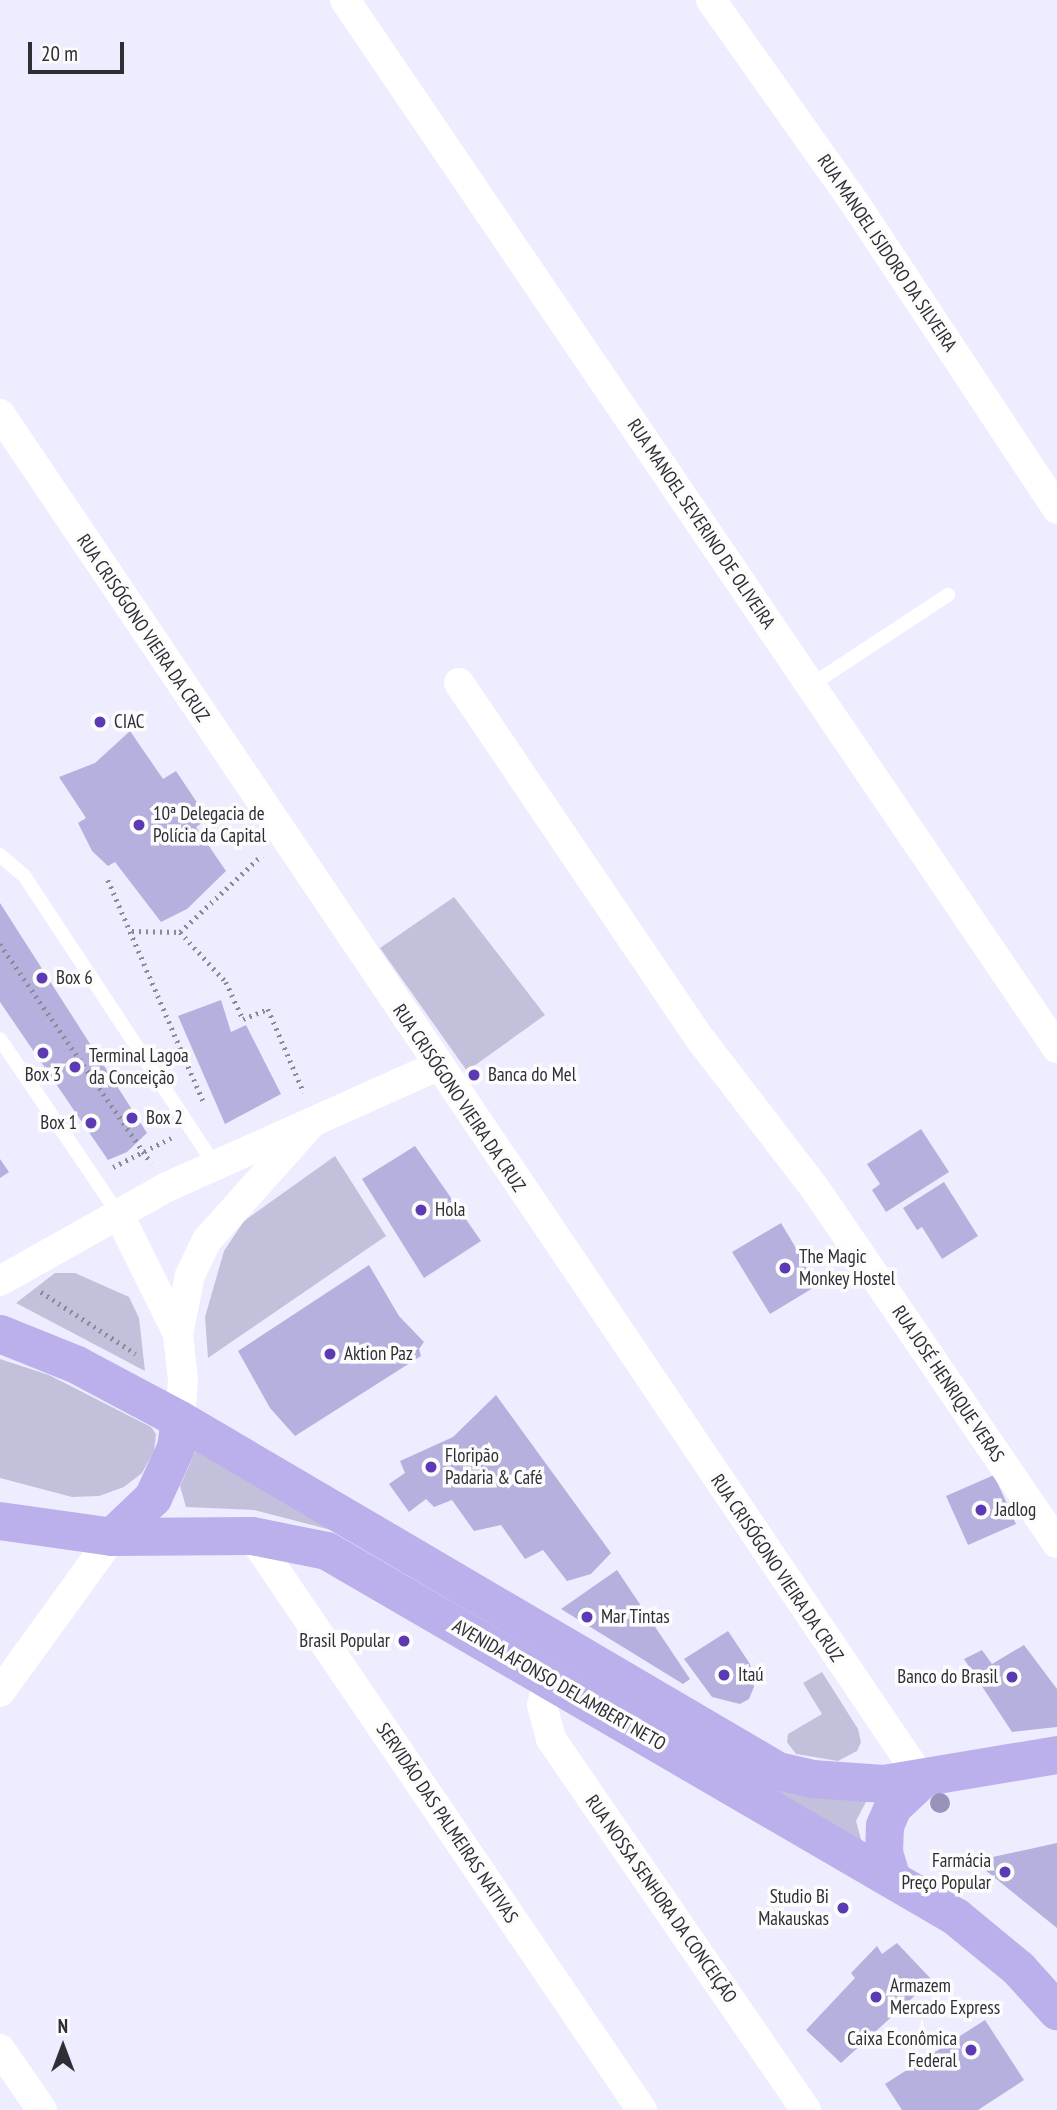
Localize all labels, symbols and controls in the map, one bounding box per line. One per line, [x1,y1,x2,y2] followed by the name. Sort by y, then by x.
[32,28,128,72] scale bar
[41,40,78,67] text: 20 m
[812,149,962,357] street label: RUA MANOEL ISIDORO DA SILVEIRA
[622,414,780,634] street label: RUA MANOEL SEVERINO DE OLIVEIRA
[71,529,215,727] street label: RUA CRISÓGONO VIEIRA DA CRUZ
[114,711,144,733] place label: CIAC
[92,714,108,730] marker: CIAC
[153,803,266,847] place label: 10ª Delegacia de Polícia da Capital
[131,817,147,833] marker: 10ª Delegacia de Polícia da Capital
[56,967,93,989] place label: Box 6
[34,970,50,986] marker: Box 6
[387,999,531,1197] street label: RUA CRISÓGONO VIEIRA DA CRUZ
[35,1045,51,1061] marker: Box 3
[89,1045,189,1089] place label: Terminal Lagoa da Conceição
[67,1059,83,1075] marker: Terminal Lagoa da Conceição
[24,1064,62,1086] place label: Box 3
[488,1064,576,1086] place label: Banca do Mel
[466,1067,482,1083] marker: Banca do Mel
[146,1107,183,1129] place label: Box 2
[124,1110,140,1126] marker: Box 2
[40,1112,77,1134] place label: Box 1
[83,1115,99,1131] marker: Box 1
[435,1199,465,1221] place label: Hola
[413,1202,429,1218] marker: Hola
[799,1246,896,1290] place label: The Magic Monkey Hostel
[777,1260,793,1276] marker: The Magic Monkey Hostel
[887,1301,1009,1467] street label: RUA JOSÉ HENRIQUE VERAS
[344,1343,413,1365] place label: Aktion Paz
[322,1346,338,1362] marker: Aktion Paz
[445,1445,543,1489] place label: Floripão Padaria & Café
[423,1459,439,1475] marker: Floripão Padaria & Café
[705,1469,849,1667] street label: RUA CRISÓGONO VIEIRA DA CRUZ
[995,1499,1036,1521] place label: Jadlog
[973,1502,989,1518] marker: Jadlog
[601,1606,670,1628] place label: Mar Tintas
[579,1609,595,1625] marker: Mar Tintas
[448,1614,670,1756] street label: AVENIDA AFONSO DELAMBERT NETO
[299,1630,390,1652] place label: Brasil Popular
[396,1633,412,1649] marker: Brasil Popular
[738,1664,763,1686] place label: Itaú
[897,1666,998,1688] place label: Banco do Brasil
[716,1667,732,1683] marker: Itaú
[1004,1669,1020,1685] marker: Banco do Brasil
[371,1719,523,1927] street label: SERVIDÃO DAS PALMEIRAS NATIVAS
[580,1790,742,2008] street label: RUA NOSSA SENHORA DA CONCEIÇÃO
[901,1850,991,1894] place label: Farmácia Preço Popular
[997,1864,1013,1880] marker: Farmácia Preço Popular
[758,1886,829,1930] place label: Studio Bi Makauskas
[835,1900,851,1916] marker: Studio Bi Makauskas
[890,1975,1000,2019] place label: Armazem Mercado Express
[868,1989,884,2005] marker: Armazem Mercado Express
[28,2012,98,2082] north arrow
[58,2014,68,2038] text: N
[847,2028,957,2072] place label: Caixa Econômica Federal
[963,2042,979,2058] marker: Caixa Econômica Federal

